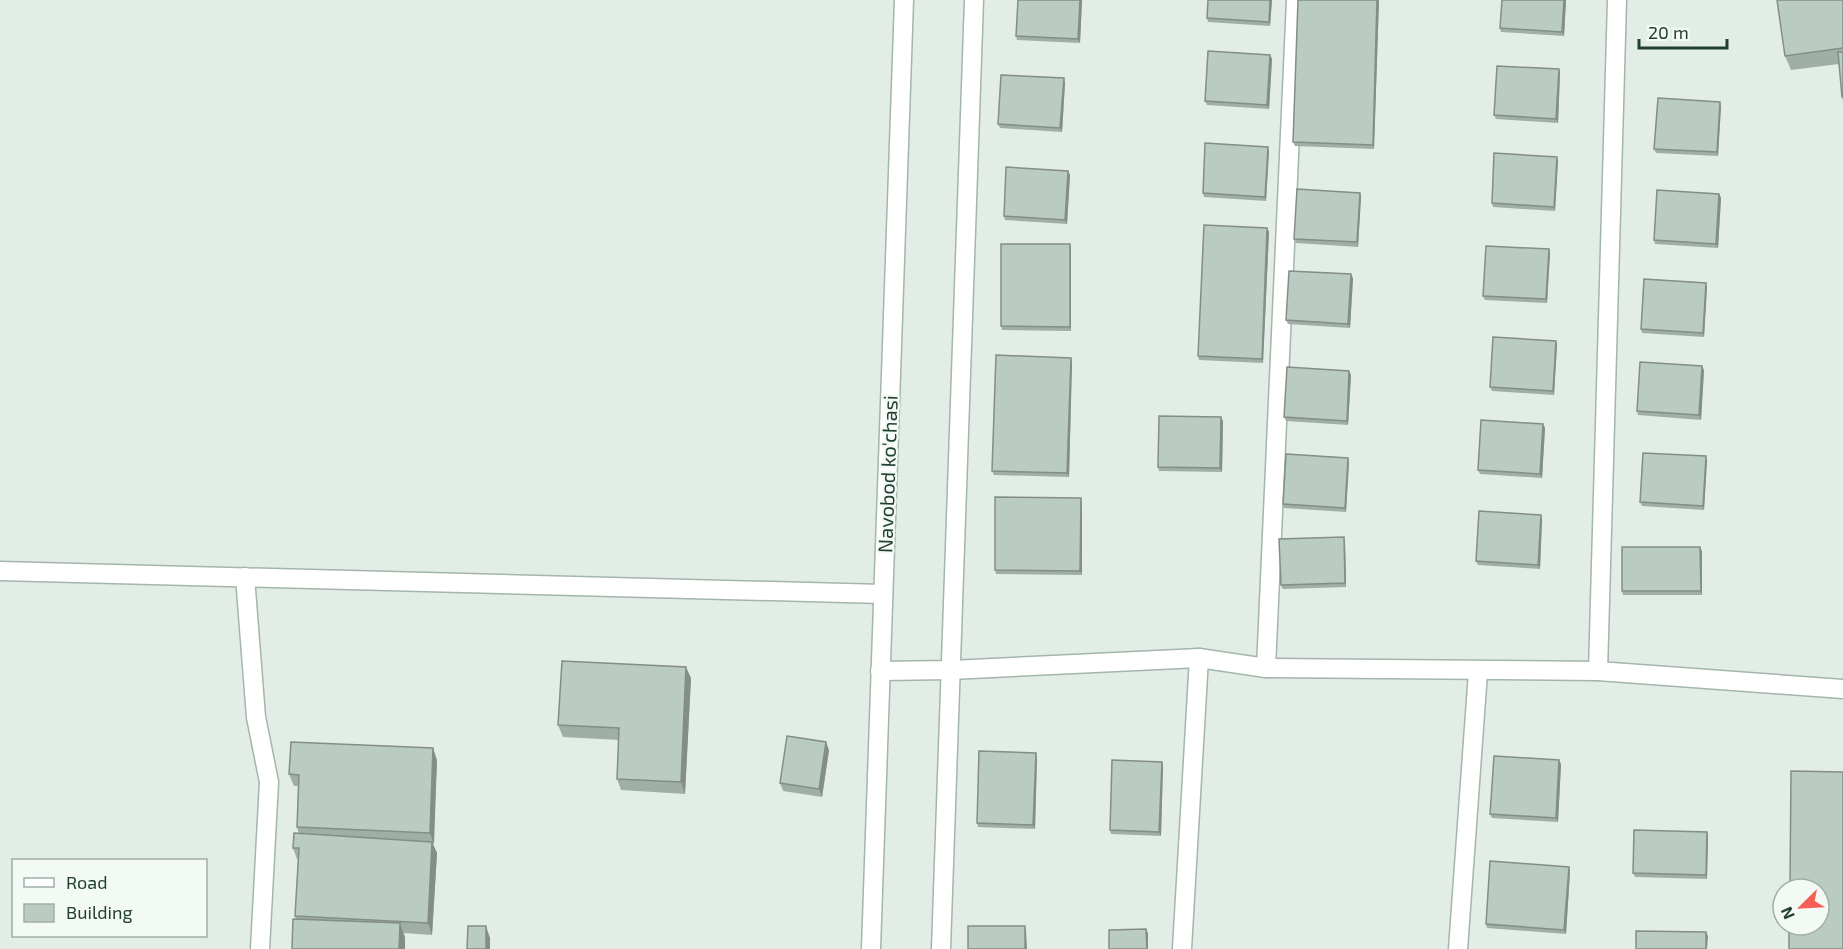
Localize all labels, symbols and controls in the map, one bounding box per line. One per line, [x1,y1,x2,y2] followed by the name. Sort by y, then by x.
[1639,12,1728,50] scale bar
[1648,21,1689,43] text: 20 m
[872,395,902,553] street label: Navobod ko'chasi
[12,859,207,937] legend
[66,871,107,893] text: Road
[1771,877,1831,937] north arrow
[66,901,133,923] text: Building
[1776,904,1798,922] text: N

